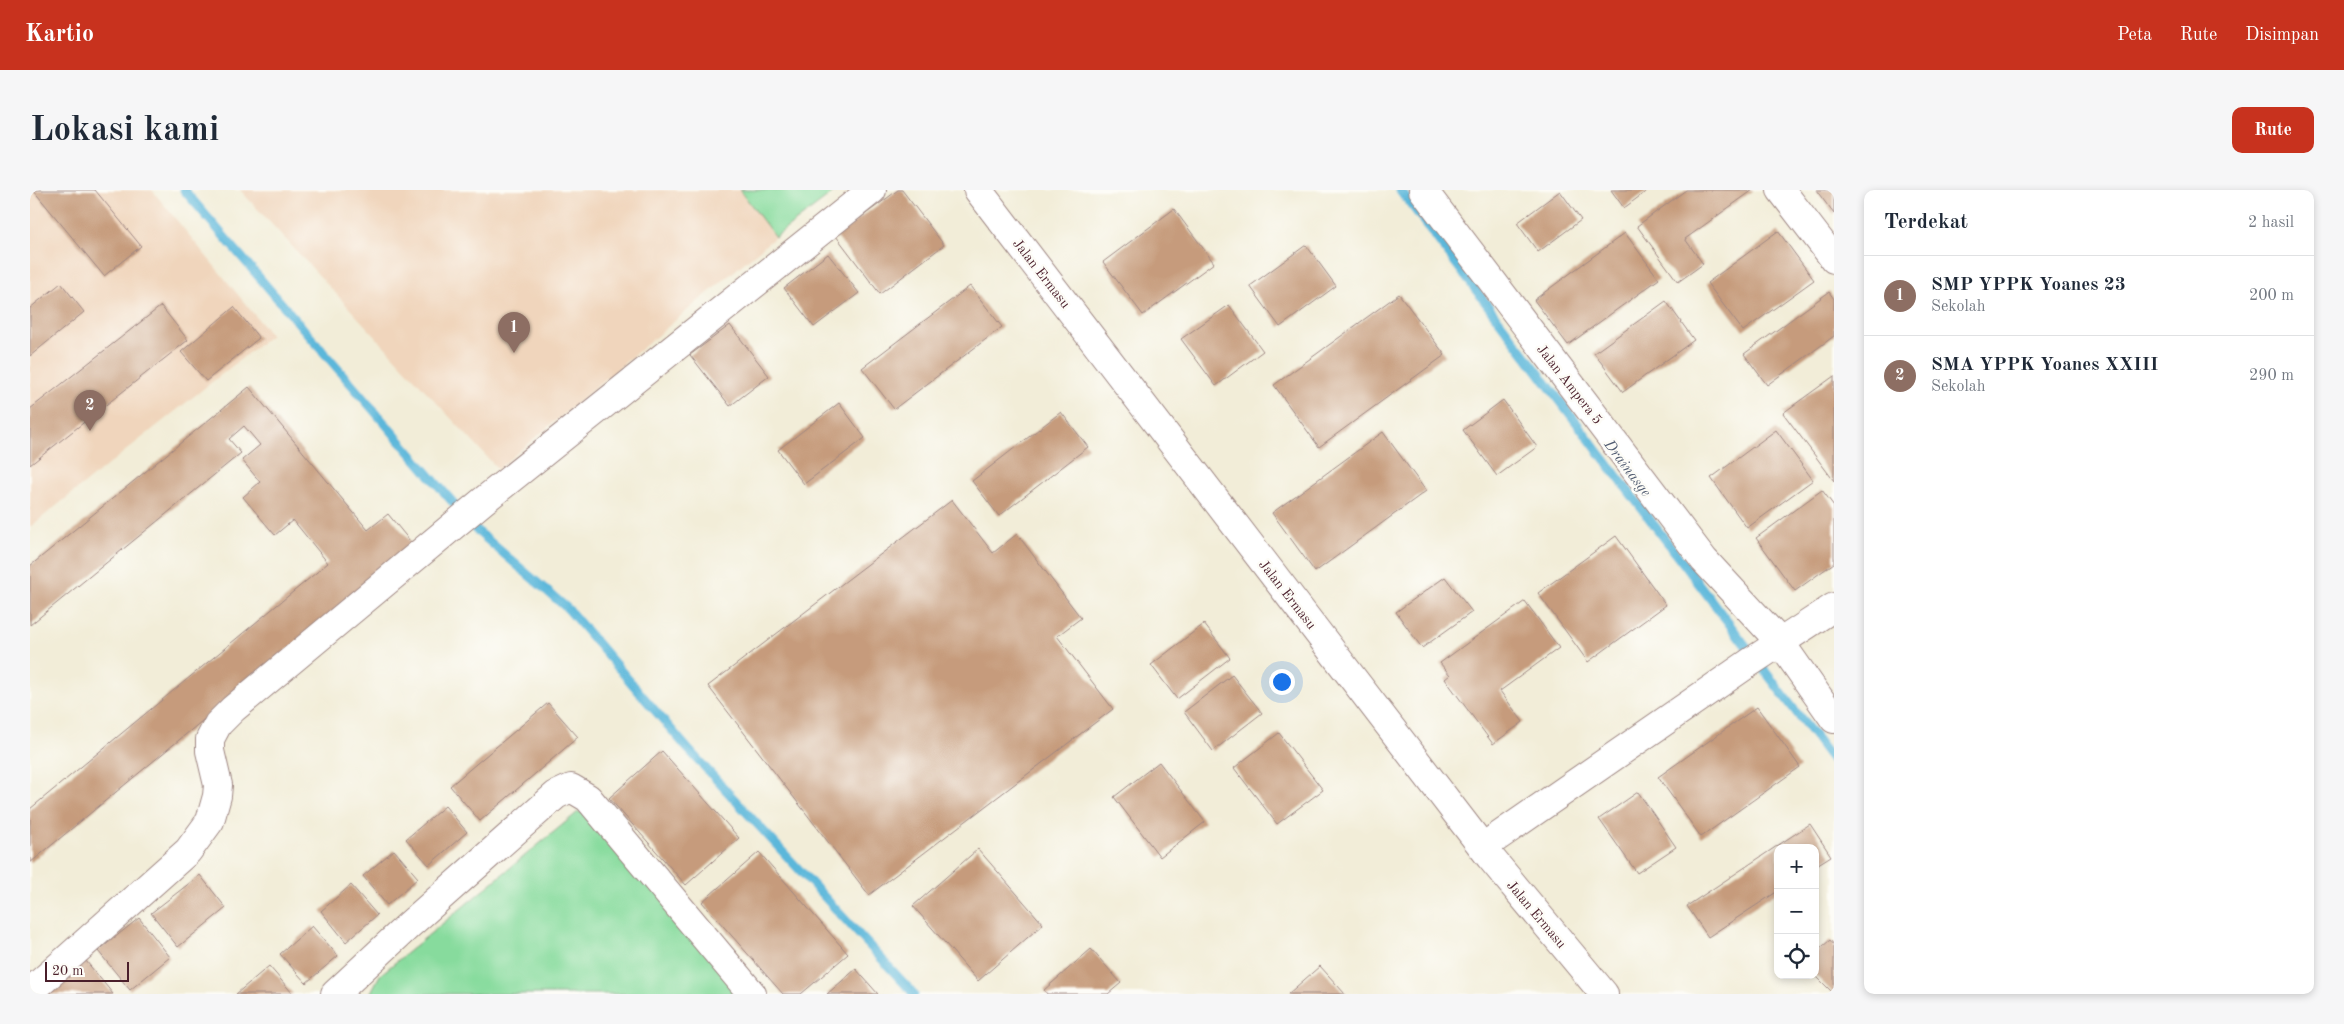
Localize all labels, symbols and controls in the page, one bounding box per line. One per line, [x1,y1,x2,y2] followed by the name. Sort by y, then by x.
[25,23,94,47] text: Kartio
[2117,26,2152,44] text: Peta
[2180,26,2217,44] text: Rute
[2245,26,2319,44] text: Disimpan
[2232,107,2314,153] button: Rute
[30,113,219,148] text: Lokasi kami
[1884,212,1968,233] text: Terdekat
[2248,215,2294,231] text: 2 hasil
[1010,236,1073,311] street label: Jalan Ermasu
[1931,276,2126,295] text: SMP YPPK Yoanes 23
[1895,288,1905,304] text: 1
[2249,288,2294,304] text: 200 m
[1931,299,1985,315] text: Sekolah
[498,312,530,353] pin: 1
[1534,342,1605,427] street label: Jalan Ampera 5
[1931,356,2158,375] text: SMA YPPK Yoanes XXIII
[1895,368,1905,384] text: 2
[2249,368,2294,384] text: 290 m
[1931,379,1985,395] text: Sekolah
[74,390,106,431] pin: 2
[1600,437,1653,500] water label: Drainasge
[1256,557,1319,632] street label: Jalan Ermasu
[1269,669,1295,695] your location
[1774,844,1819,979] map controls
[1774,844,1819,889] button: +
[1504,878,1569,952] street label: Jalan Ermasu
[1774,889,1819,934] button: −
[1774,934,1819,979] button: locate
[45,959,129,982] scale bar
[52,964,83,978] text: 20 m

